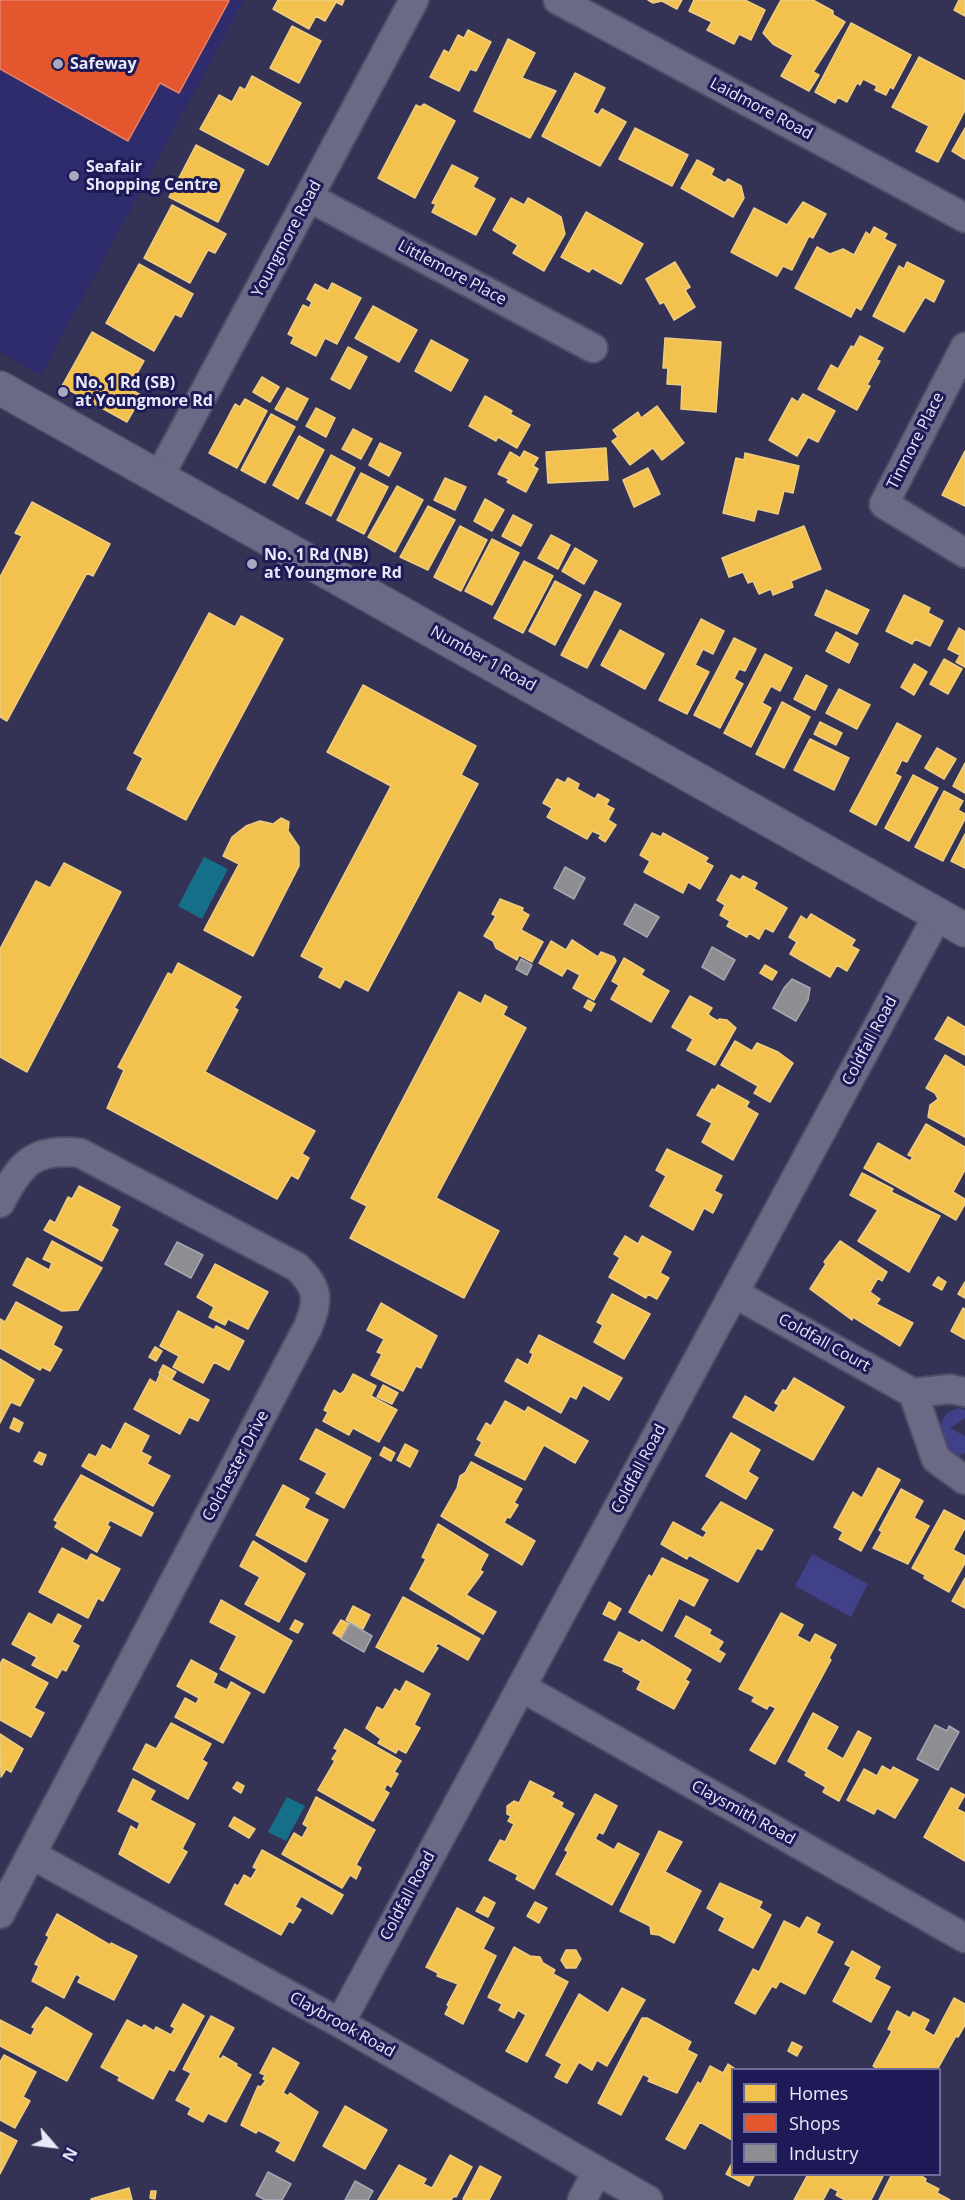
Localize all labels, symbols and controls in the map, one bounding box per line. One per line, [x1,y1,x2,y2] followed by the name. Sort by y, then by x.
[70,54,137,74] place label: Safeway
[51,57,65,71] marker: Safeway
[706,74,816,144] street label: Laidmore Road
[86,157,218,195] place label: Seafair Shopping Centre
[67,169,81,183] marker: Seafair Shopping Centre
[248,177,326,301] street label: Youngmore Road
[394,236,510,310] street label: Littlemore Place
[75,373,213,411] place label: No. 1 Rd (SB) at Youngmore Rd
[56,385,70,399] marker: No. 1 Rd (SB) at Youngmore Rd
[883,389,949,493] street label: Tinmore Place
[264,545,402,583] place label: No. 1 Rd (NB) at Youngmore Rd
[245,557,259,571] marker: No. 1 Rd (NB) at Youngmore Rd
[427,622,539,696] street label: Number 1 Road
[838,993,902,1089] street label: Coldfall Road
[775,1310,873,1376] street label: Coldfall Court
[199,1407,273,1525] street label: Colchester Drive
[607,1421,671,1517] street label: Coldfall Road
[688,1777,798,1849] street label: Claysmith Road
[376,1848,440,1944] street label: Coldfall Road
[286,1988,398,2062] street label: Claybrook Road
[731,2068,941,2176] legend
[789,2081,848,2105] text: Homes
[789,2111,840,2135] text: Shops
[24,2116,84,2176] north arrow
[789,2141,859,2165] text: Industry
[57,2144,83,2165] text: N

